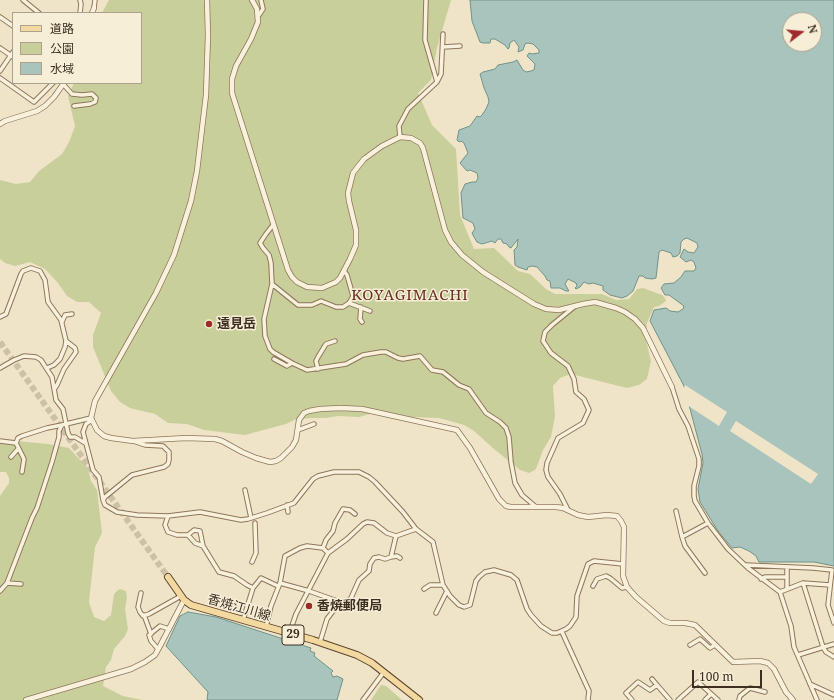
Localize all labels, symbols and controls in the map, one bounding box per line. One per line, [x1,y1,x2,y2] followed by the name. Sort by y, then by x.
[12,12,142,84] legend
[782,12,822,52] north arrow
[50,20,74,37] text: 道路
[805,23,821,35] text: N
[50,40,74,57] text: 公園
[50,60,74,77] text: 水域
[351,287,469,305] district label: KOYAGIMACHI
[217,316,256,332] place label: 遠見岳
[204,319,214,329] marker: 遠見岳
[206,592,272,624] street label: 香焼江川線
[317,598,382,614] place label: 香焼郵便局
[304,601,314,611] marker: 香焼郵便局
[282,625,304,645] road number: 29
[694,662,764,688] scale bar
[699,668,734,685] text: 100 m

